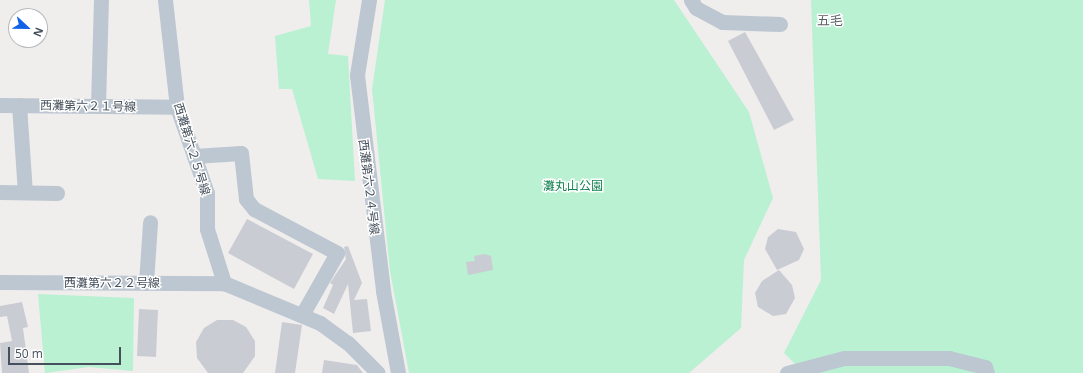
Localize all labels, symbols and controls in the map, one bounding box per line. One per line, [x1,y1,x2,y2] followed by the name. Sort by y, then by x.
[8,8,48,48] north arrow
[817,12,843,28] district label: 五毛
[30,25,47,39] text: N
[40,98,136,114] street label: 西灘第六２１号線
[171,101,213,197] street label: 西灘第六２５号線
[356,138,382,236] street label: 西灘第六２４号線
[543,179,603,193] park label: 灘丸山公園
[64,276,160,290] street label: 西灘第六２２号線
[10,339,123,365] scale bar
[15,345,43,362] text: 50 m

